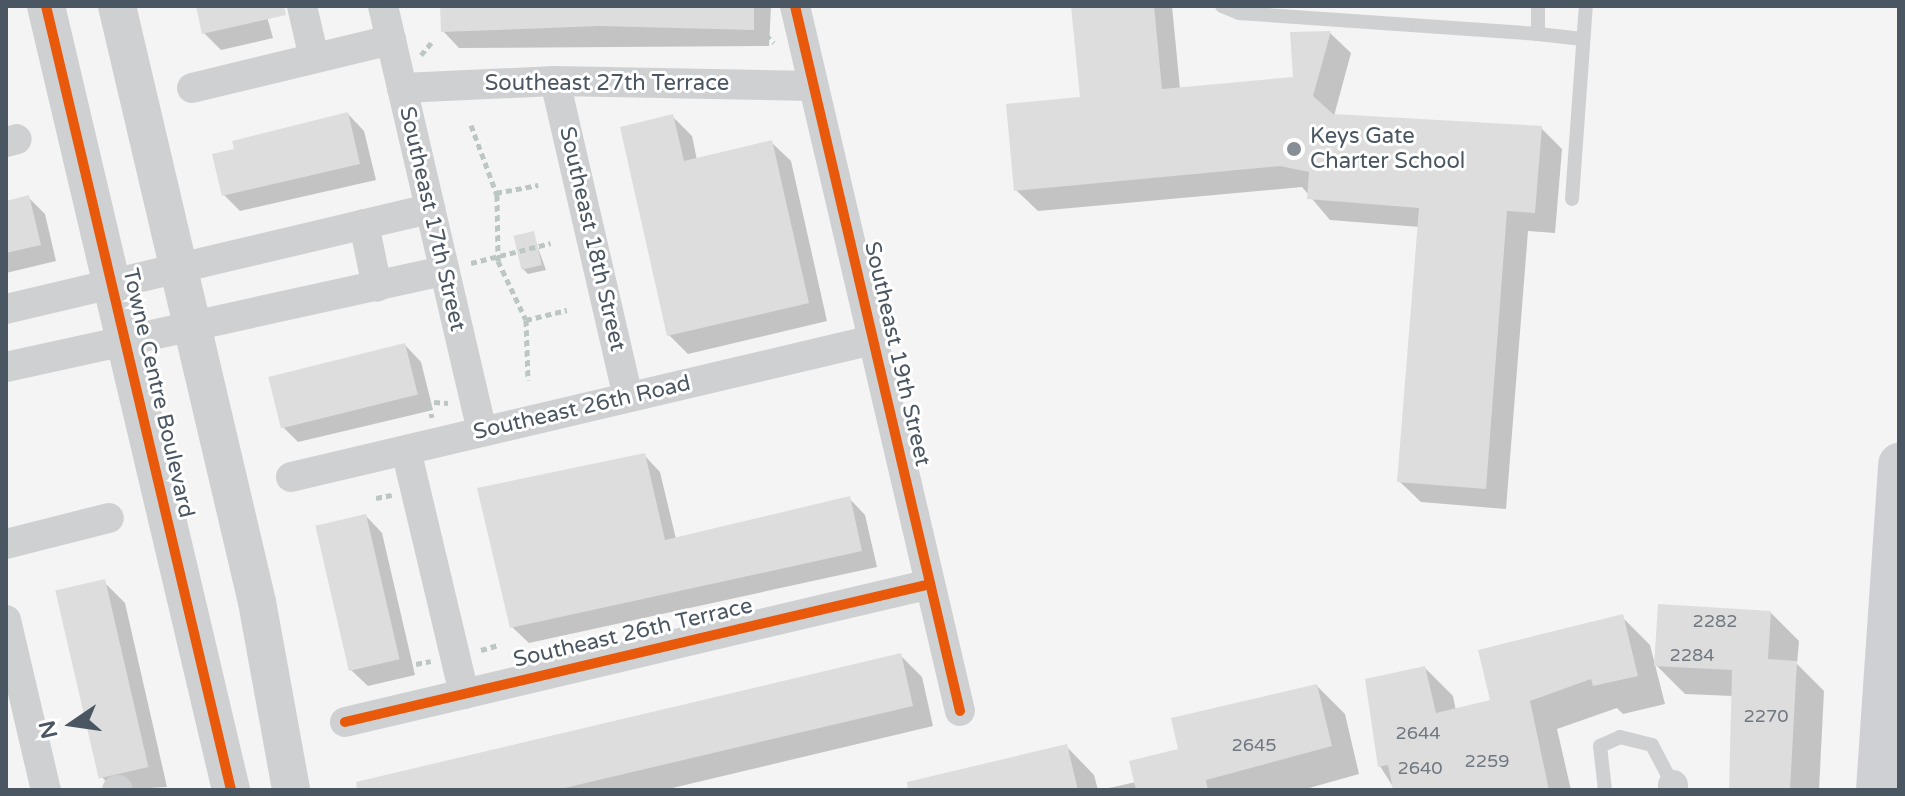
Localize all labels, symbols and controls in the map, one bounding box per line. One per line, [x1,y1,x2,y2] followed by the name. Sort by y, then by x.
[485,71,729,97] street label: Southeast 27th Terrace
[393,104,471,334] street label: Southeast 17th Street
[1310,123,1465,174] place label: Keys Gate Charter School
[553,124,631,354] street label: Southeast 18th Street
[1285,140,1303,158] marker: Keys Gate Charter School
[858,239,936,469] street label: Southeast 19th Street
[116,266,200,520] street label: Towne Centre Boulevard
[471,370,693,446] street label: Southeast 26th Road
[511,593,755,673] street label: Southeast 26th Terrace
[1692,610,1738,632] house number: 2282
[1669,644,1715,666] house number: 2284
[32,684,112,764] north arrow
[1743,705,1789,727] house number: 2270
[34,718,63,741] text: N
[1395,722,1441,744] house number: 2644
[1231,734,1277,756] house number: 2645
[1464,750,1510,772] house number: 2259
[1397,757,1443,779] house number: 2640

